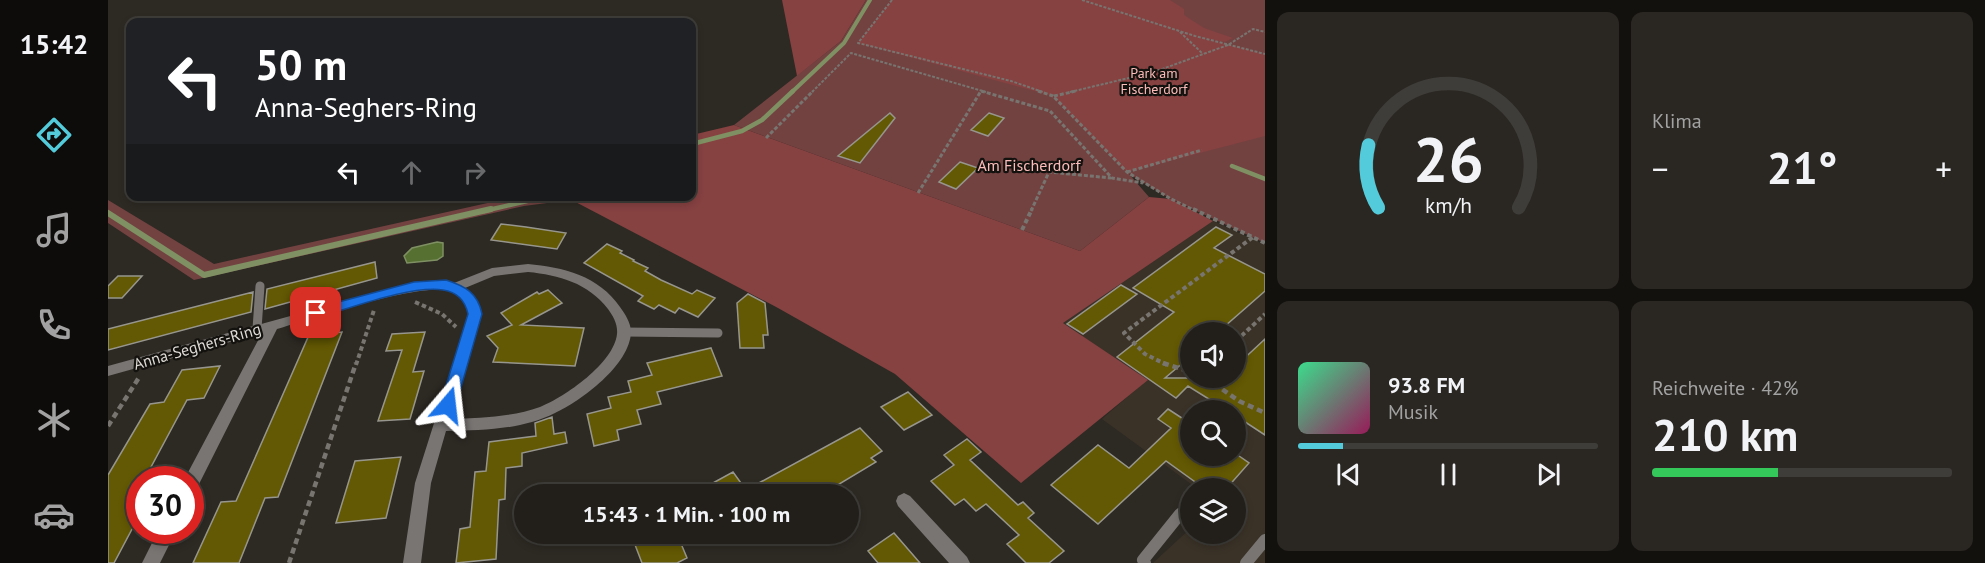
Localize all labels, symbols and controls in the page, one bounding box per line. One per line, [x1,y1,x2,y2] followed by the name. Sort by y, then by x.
[20,27,88,61] text: 15:42
[255,37,347,92] text: 50 m
[156,42,234,120] icon: left
[1121,64,1188,98] park label: Park am Fischerdorf
[255,90,477,124] text: Anna-Seghers-Ring
[1652,108,1702,134] text: Klima
[33,114,75,156] icon: directions
[1413,118,1483,199] text: 26
[1767,138,1837,196] text: 21°
[1652,147,1669,190] text: −
[1935,147,1952,190] text: +
[977,155,1081,175] park label: Am Fischerdorf
[332,156,365,189] icon: left
[395,156,428,189] icon: ahead
[458,156,491,189] icon: right
[1424,191,1471,219] text: km/h
[33,209,75,251] icon: music
[290,287,341,338] pin
[299,296,332,329] icon: arrive
[33,304,75,346] icon: phone
[131,318,263,374] street label: Anna-Seghers-Ring
[1180,322,1246,544] map controls
[1180,322,1246,388] button: sound
[1388,371,1465,399] text: 93.8 FM
[416,373,480,437] position arrow
[1652,375,1798,401] text: Reichweite · 42%
[33,399,75,441] icon: climate
[1388,399,1438,425] text: Musik
[1180,400,1246,466] button: search
[1652,405,1798,463] text: 210 km
[1332,458,1365,491] icon: previous
[1432,458,1465,491] icon: pause
[1532,458,1565,491] icon: next
[126,466,204,544] speed limit sign: 30
[1180,478,1246,544] button: layers
[33,494,75,536] icon: car
[583,500,790,528] text: 15:43 · 1 Min. · 100 m

